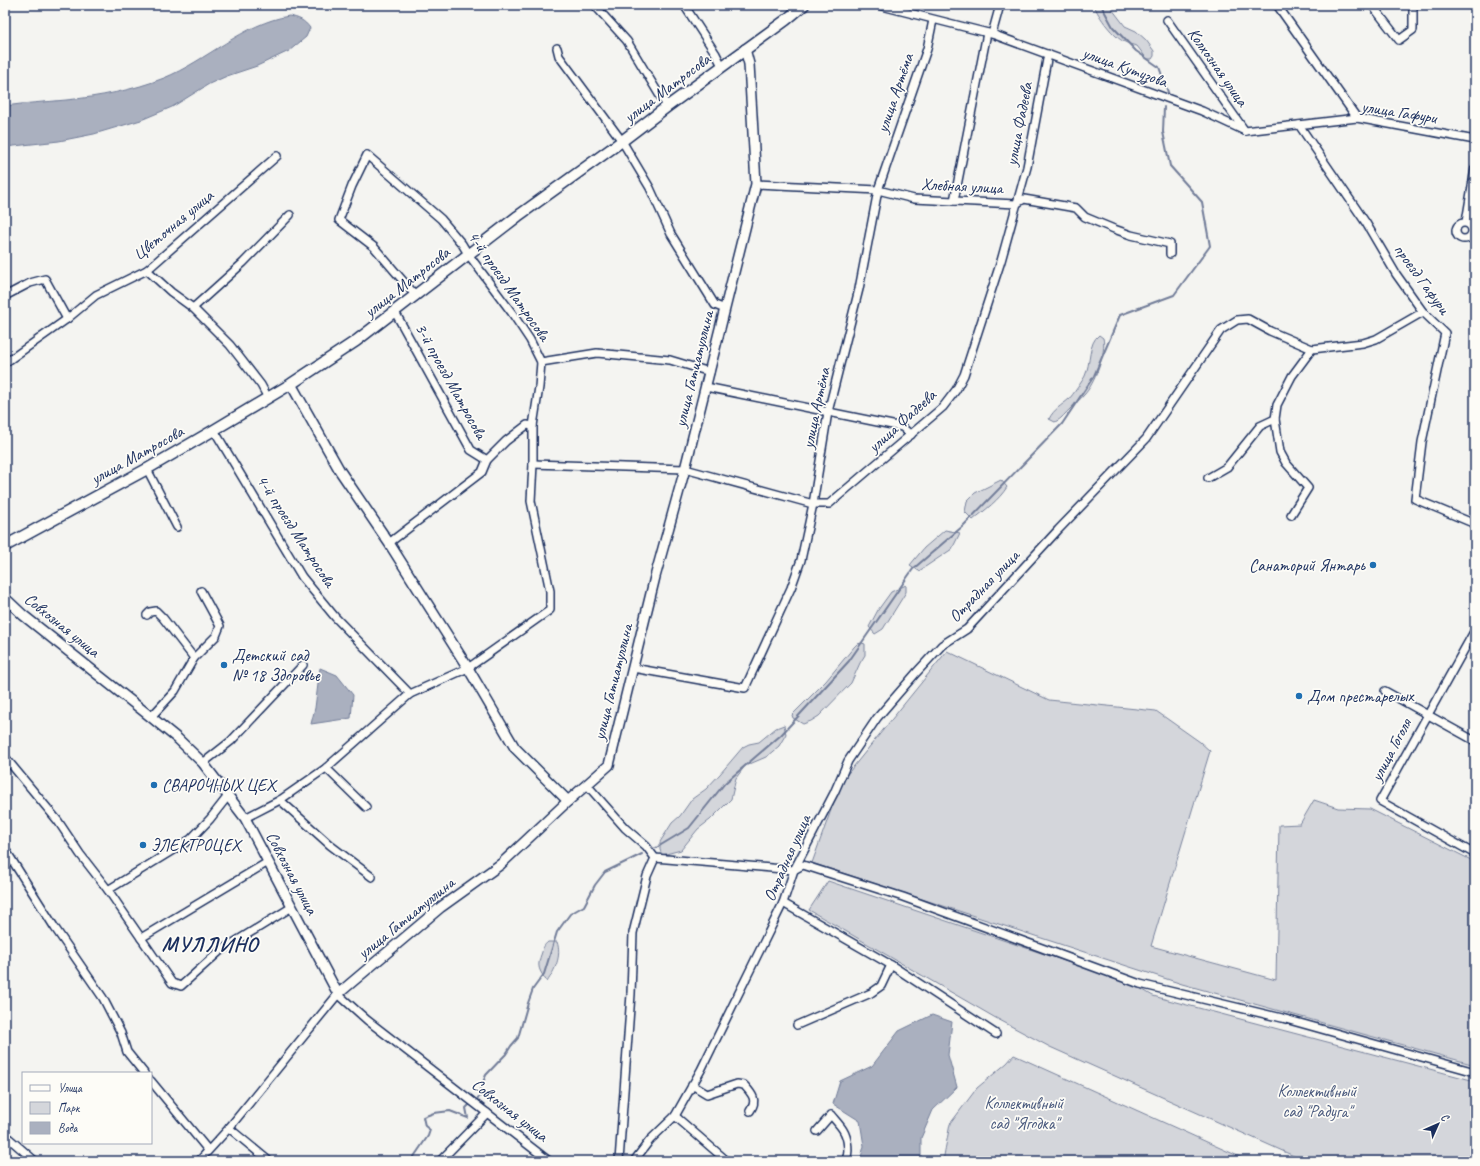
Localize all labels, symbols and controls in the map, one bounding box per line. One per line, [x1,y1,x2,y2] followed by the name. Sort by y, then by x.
[1183,24,1254,112] street label: Колхозная улица
[1078,42,1172,94] street label: улица Кутузова
[619,48,716,128] street label: улица Матросова
[871,49,919,136] street label: улица Артёма
[1000,79,1038,168] street label: улица Фадеева
[1359,96,1440,129] street label: улица Гафури
[921,173,1005,199] street label: Хлебная улица
[128,184,219,265] street label: Цветочная улица
[463,227,556,347] street label: 4-й проезд Матросова
[1389,240,1456,320] street label: проезд Гафури
[359,241,455,323] street label: улица Матросова
[669,307,719,430] street label: улица Гатиатуллина
[410,319,493,445] street label: 3-й проезд Матросова
[797,364,835,451] street label: улица Артёма
[863,384,942,458] street label: улица Фадеева
[86,420,188,490] street label: улица Матросова
[252,471,341,593] street label: 4-й проезд Матросова
[944,544,1025,627] street label: Отрадная улица
[1249,555,1366,576] place label: Санаторий Янтарь
[1368,560,1378,570] marker: Санаторий Янтарь
[20,588,105,663] street label: Совхозная улица
[588,620,638,743] street label: улица Гатиатуллина
[232,645,321,686] place label: Детский сад № 18 Здоровье
[219,660,229,670] marker: Детский сад № 18 Здоровье
[1307,686,1414,707] place label: Дом престарелых
[1294,691,1304,701] marker: Дом престарелых
[1365,714,1417,786] street label: улица Гоголя
[162,775,278,796] place label: СВАРОЧНЫХ ЦЕХ
[149,780,159,790] marker: СВАРОЧНЫХ ЦЕХ
[759,810,816,905] street label: Отрадная улица
[261,828,323,919] street label: Совхозная улица
[151,835,244,856] place label: ЭЛЕКТРОЦЕХ
[138,840,148,850] marker: ЭЛЕКТРОЦЕХ
[353,871,460,964] street label: улица Гатиатуллина
[162,931,261,957] district label: МУЛЛИНО
[22,1072,152,1144] legend
[468,1074,554,1147] street label: Совхозная улица
[58,1080,83,1096] text: Улица
[1278,1081,1357,1122] park label: Коллективный сад "Радуга"
[985,1093,1064,1134] park label: Коллективный сад "Ягодка"
[58,1100,81,1116] text: Парк
[1418,1104,1458,1144] north arrow
[1438,1110,1453,1125] text: С
[58,1120,79,1136] text: Вода

